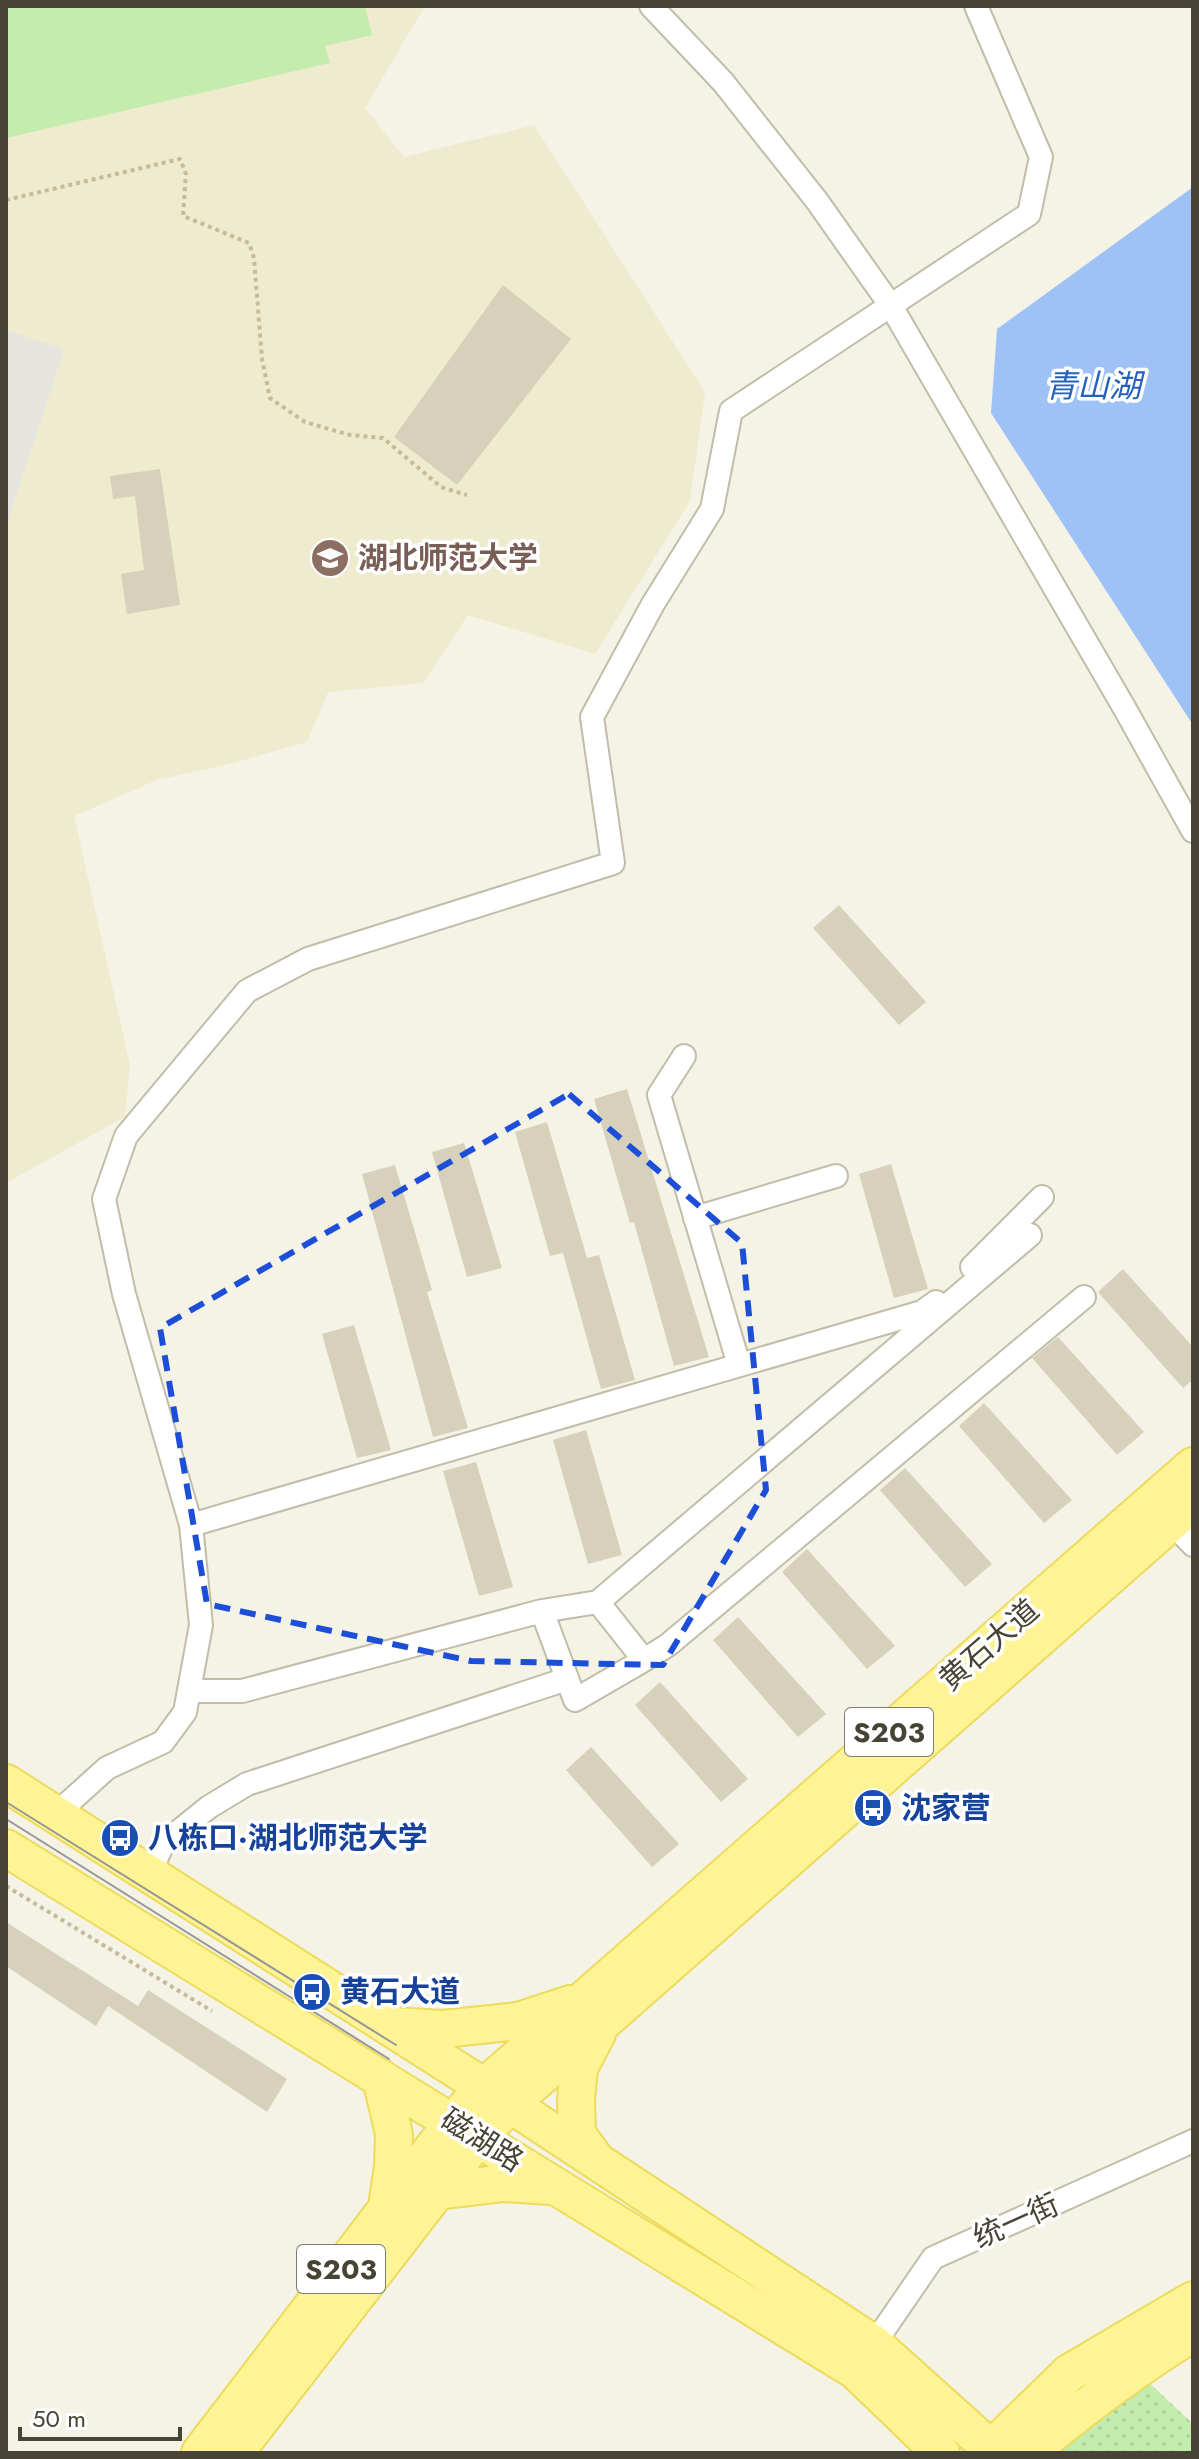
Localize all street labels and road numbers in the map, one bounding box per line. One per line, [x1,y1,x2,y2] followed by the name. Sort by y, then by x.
[929,1589,1048,1700] street label: 黄石大道
[845,1708,933,1756] road number: S203
[433,2097,532,2182] street label: 磁湖路
[966,2183,1066,2258] street label: 统一街
[297,2245,385,2293] road number: S203

